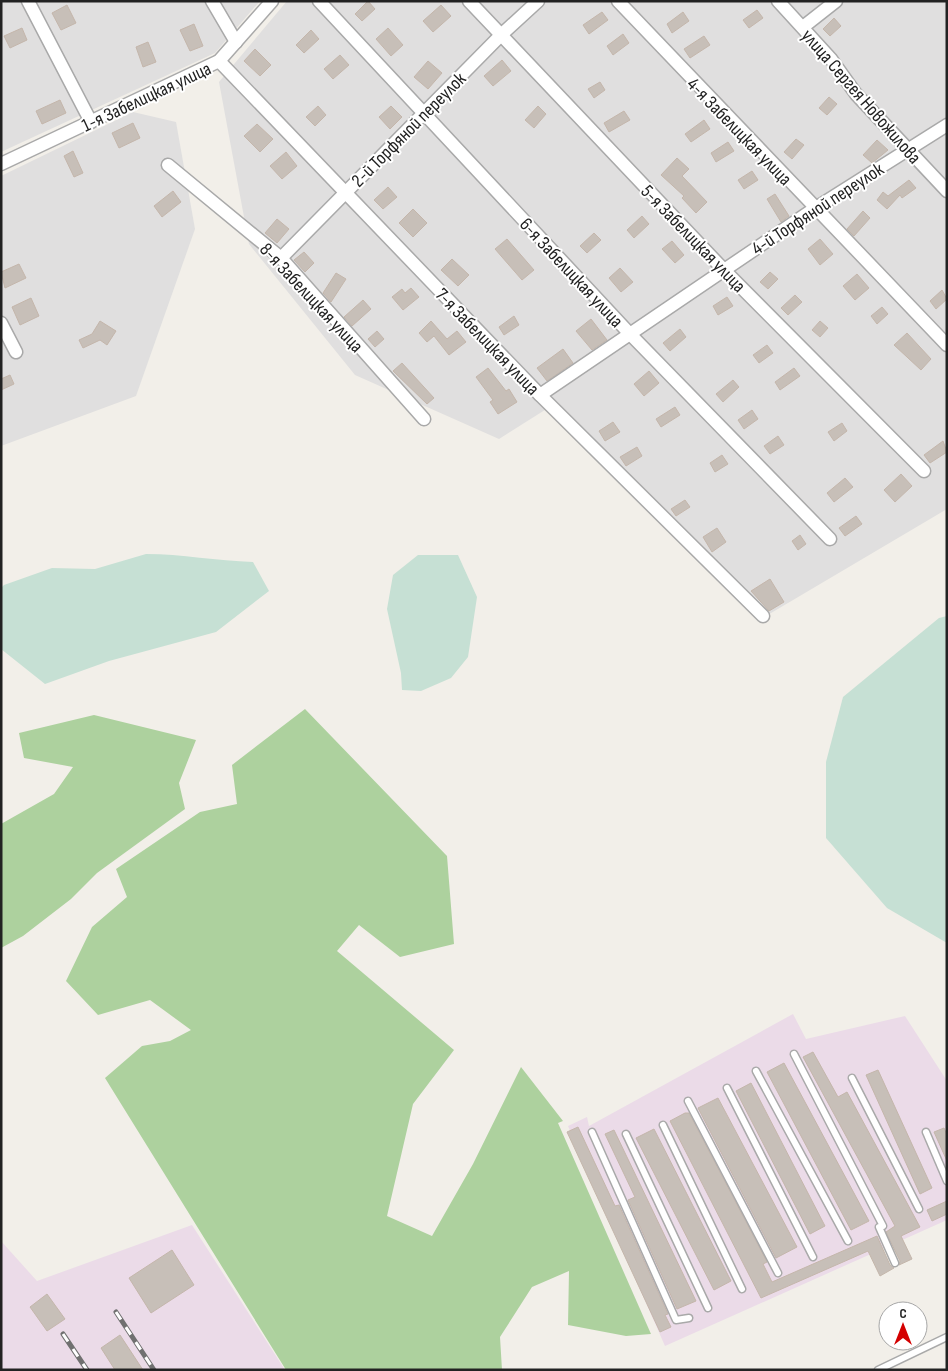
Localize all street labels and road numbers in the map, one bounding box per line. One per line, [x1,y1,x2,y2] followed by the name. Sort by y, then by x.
[796,25,926,169] street label: улица Сергея Новожилова
[78,57,215,137] street label: 1-я Забелицкая улица
[347,67,472,192] street label: 2-й Торфяной переулок
[682,73,796,191] street label: 4-я Забелицкая улица
[747,158,889,261] street label: 4-й Торфяной переулок
[636,180,750,298] street label: 5-я Забелицкая улица
[514,213,628,333] street label: 6-я Забелицкая улица
[254,238,368,358] street label: 8-я Забелицкая улица
[430,284,544,400] street label: 7-я Забелицкая улица

